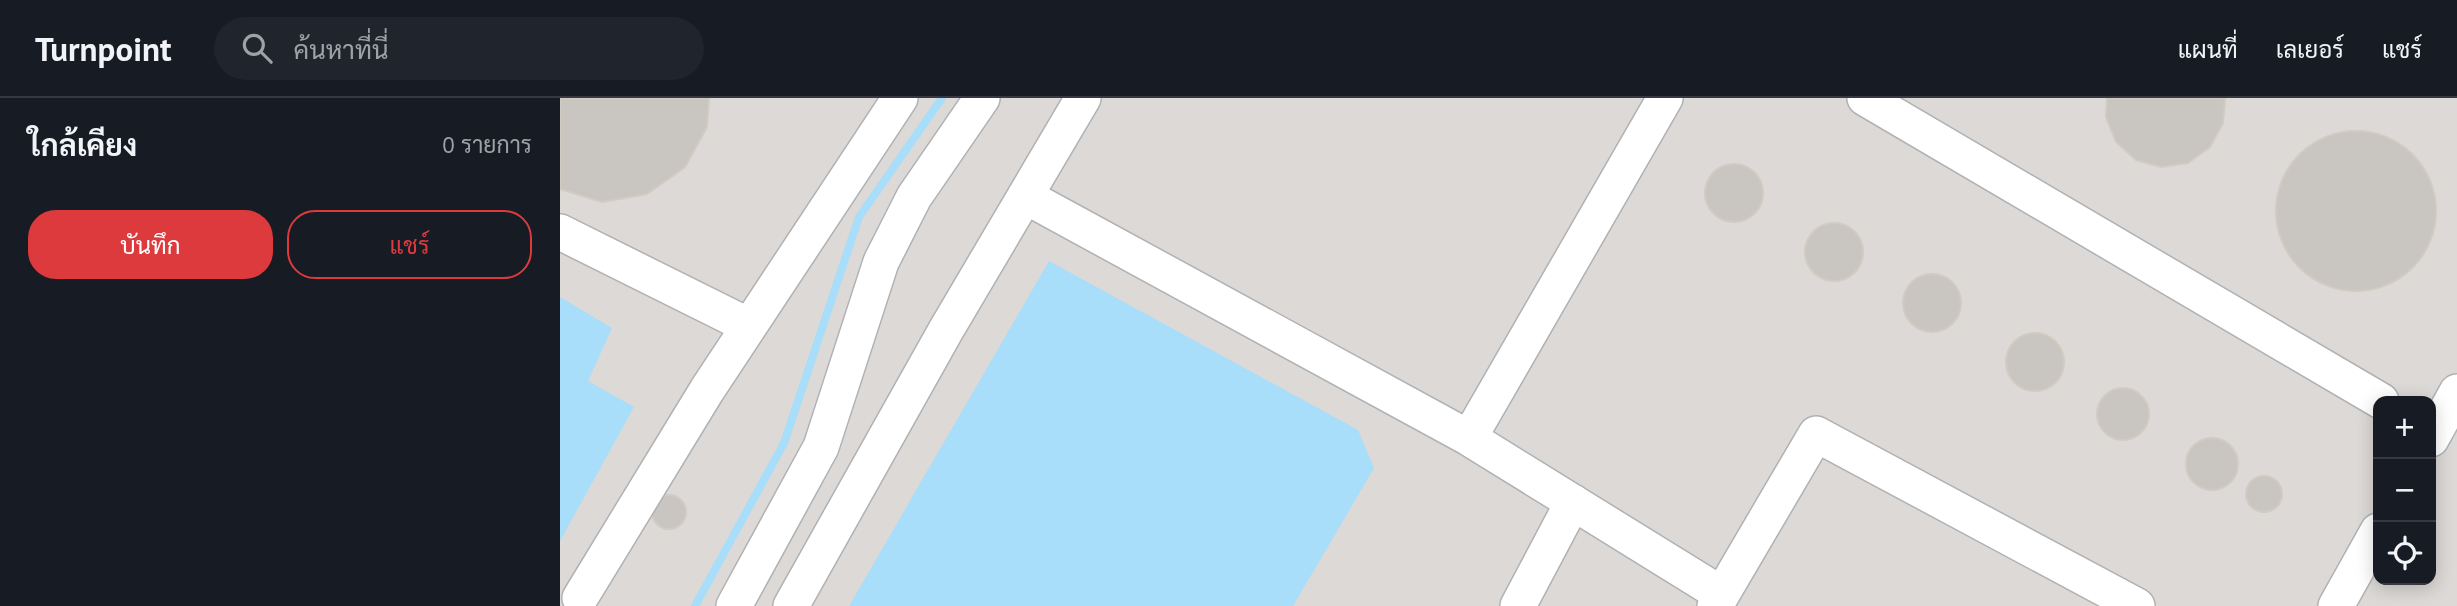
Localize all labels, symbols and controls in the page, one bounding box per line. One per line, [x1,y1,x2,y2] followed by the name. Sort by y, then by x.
[214,17,704,80] search box
[35,27,172,70] text: Turnpoint
[238,29,276,67] icon: search
[294,33,389,66] text: ค้นหาที่นี่
[2178,34,2238,65] text: แผนที่
[2276,34,2344,65] text: เลเยอร์
[2382,34,2422,65] text: แชร์
[28,125,137,164] text: ใกล้เคียง
[442,130,532,159] text: 0 รายการ
[28,210,273,279] button: บันทึก
[287,210,532,279] button: แชร์
[2373,396,2436,585] map controls
[2373,396,2436,459] button: +
[2373,459,2436,522] button: −
[2373,522,2436,585] button: locate

